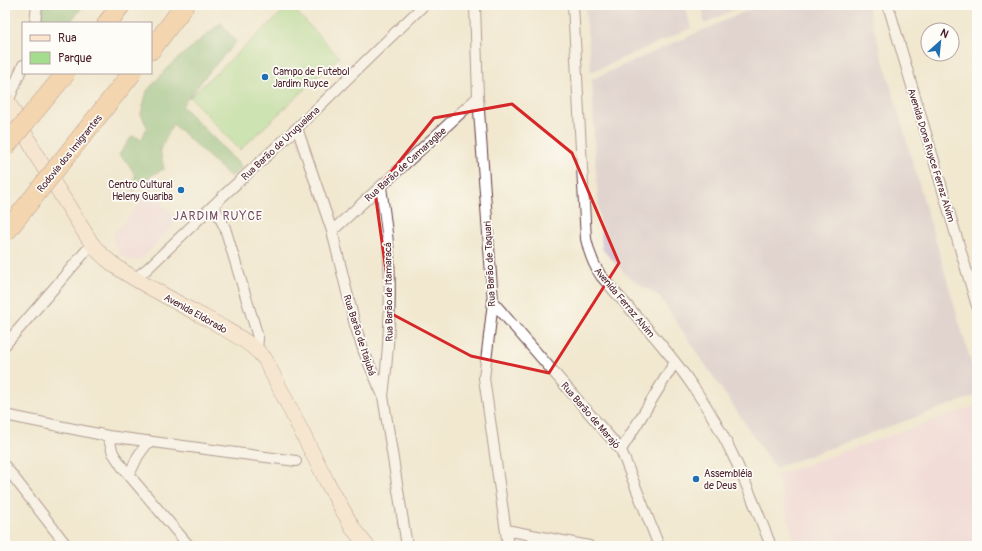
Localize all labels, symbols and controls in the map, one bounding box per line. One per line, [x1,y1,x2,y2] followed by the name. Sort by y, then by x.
[22,22,152,74] legend
[920,22,960,62] north arrow
[938,26,951,41] text: N
[58,31,77,46] text: Rua
[58,51,92,66] text: Parque
[273,66,350,90] place label: Campo de Futebol Jardim Ruyce
[260,72,270,82] marker: Campo de Futebol Jardim Ruyce
[905,87,957,224] street label: Avenida Dona Ruyce Ferraz Alvim
[239,104,323,183] street label: Rua Barão de Uruguaiana
[35,112,105,195] street label: Rodovia dos Imigrantes
[362,125,449,205] street label: Rua Barão de Camaragibe
[108,179,173,203] place label: Centro Cultural Heleny Guariba
[176,185,186,195] marker: Centro Cultural Heleny Guariba
[173,209,263,224] district label: JARDIM RUYCE
[482,221,498,307] street label: Rua Barão de Taquari
[382,242,396,342] street label: Rua Barão de Itamaracá
[591,265,657,340] street label: Avenida Ferraz Alvim
[162,292,230,336] street label: Avenida Eldorado
[340,293,378,378] street label: Rua Barão de Itajubá
[558,380,623,452] street label: Rua Barão de Marajó
[704,468,753,492] place label: Assembléia de Deus
[691,474,701,484] marker: Assembléia de Deus

